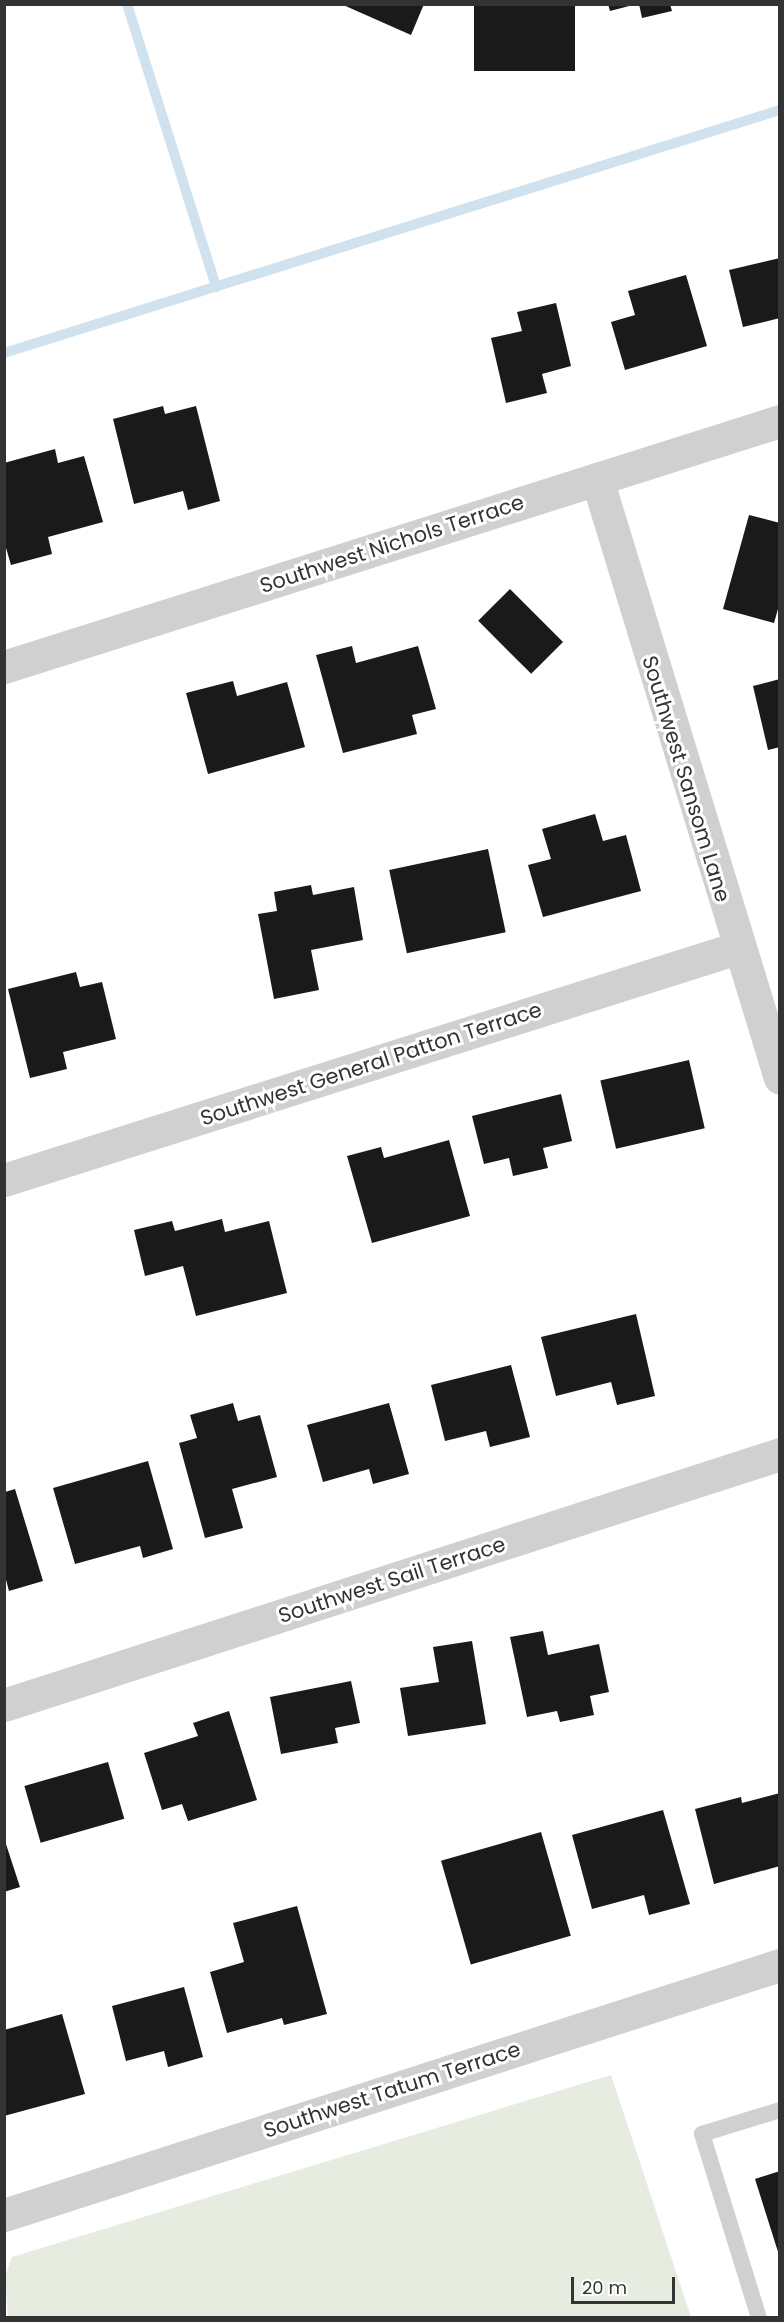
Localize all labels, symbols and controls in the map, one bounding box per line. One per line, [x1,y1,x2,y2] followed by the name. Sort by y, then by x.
[257,489,527,599] street label: Southwest Nichols Terrace
[637,653,735,905] street label: Southwest Sansom Lane
[197,997,545,1131] street label: Southwest General Patton Terrace
[275,1531,509,1629] street label: Southwest Sail Terrace
[260,2037,524,2143] street label: Southwest Tatum Terrace
[574,2265,678,2303] scale bar
[582,2275,627,2300] text: 20 m

